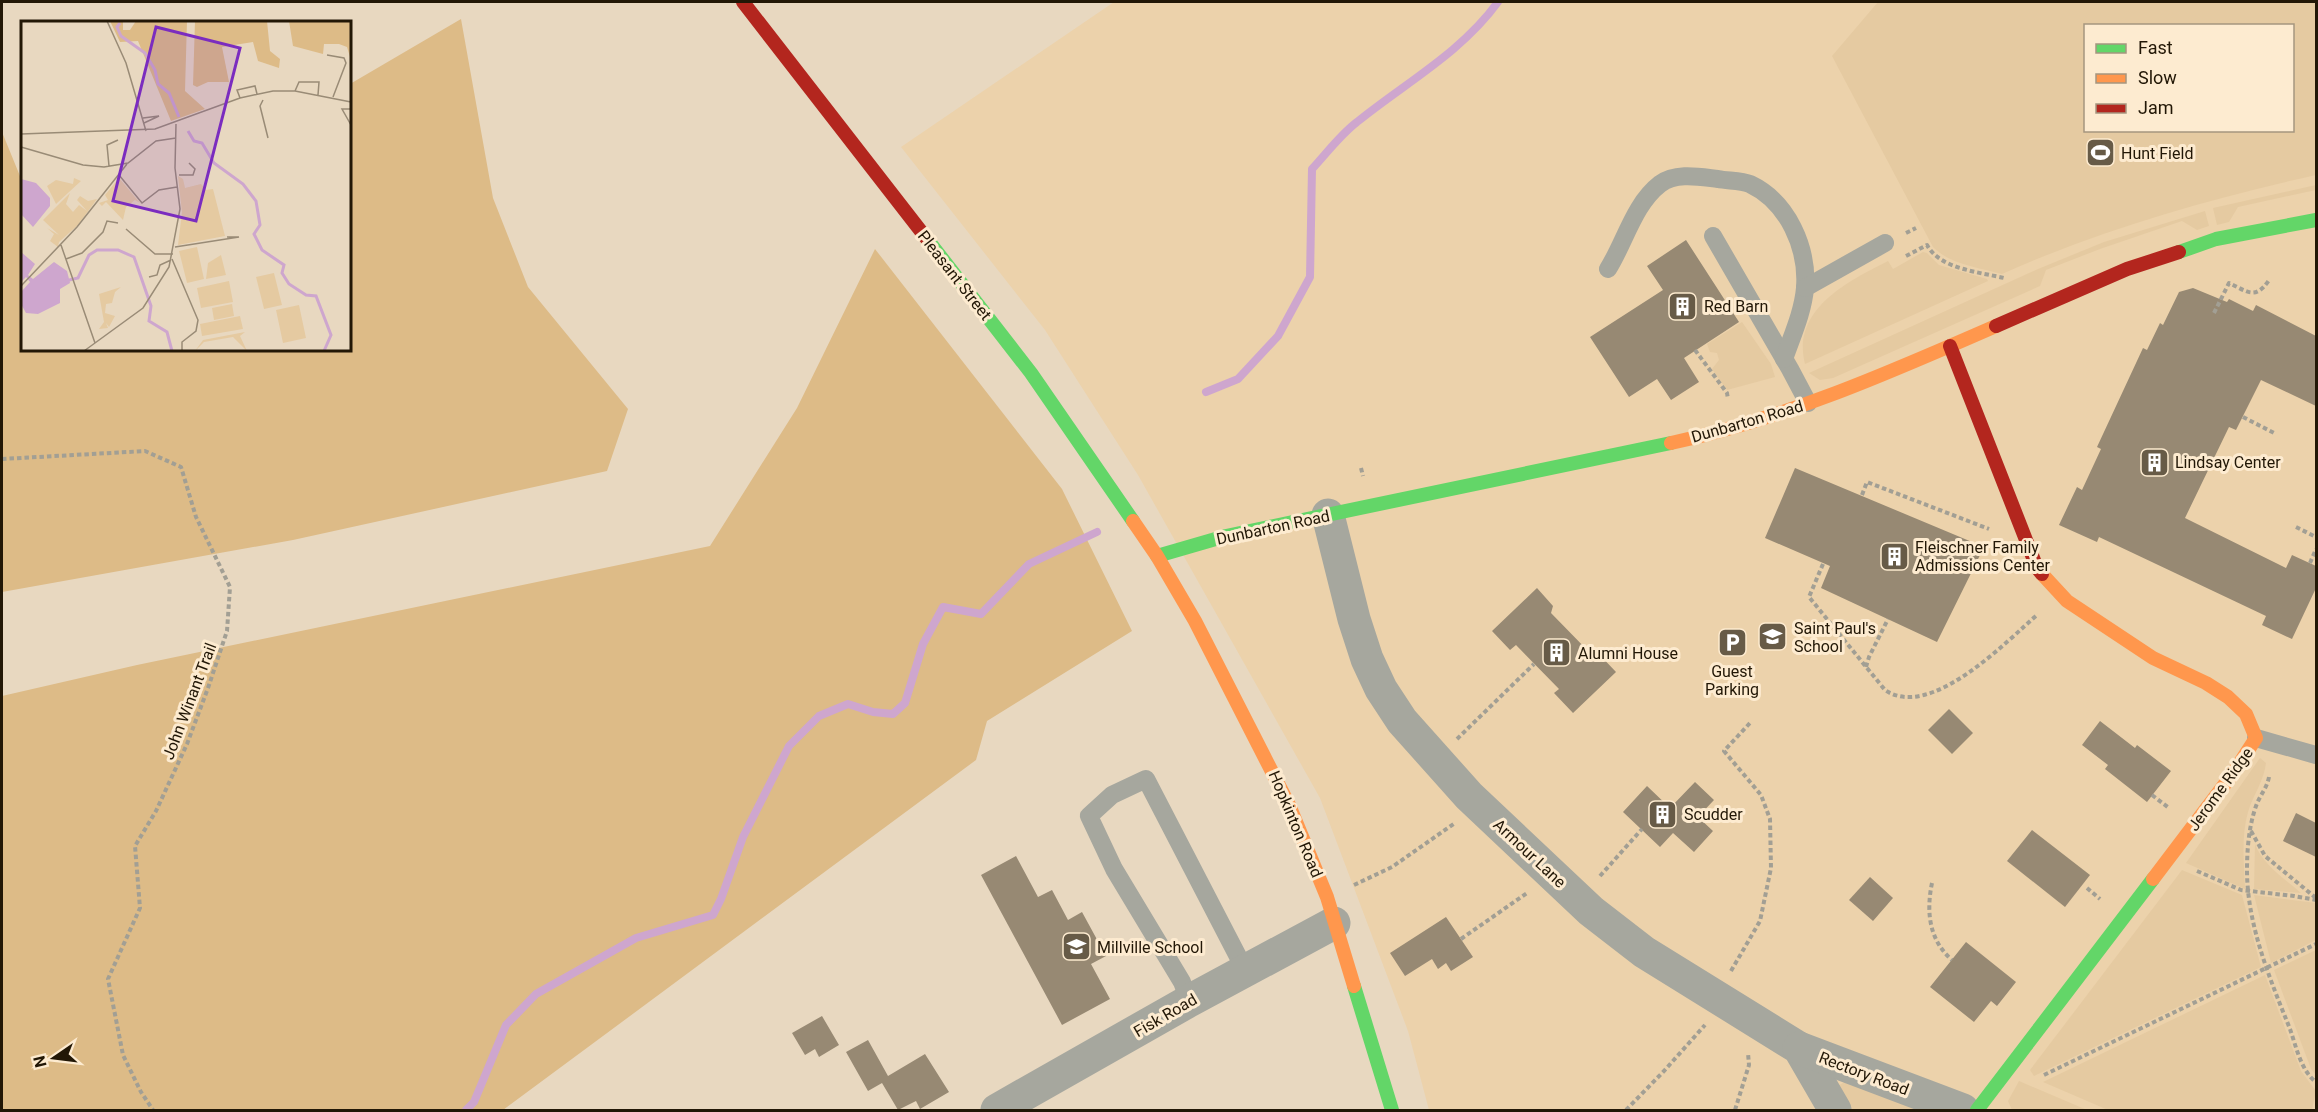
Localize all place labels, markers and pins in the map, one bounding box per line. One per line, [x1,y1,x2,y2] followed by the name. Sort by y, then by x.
[2084,137,2116,169] sports icon: Hunt Field
[2121,144,2193,163] place label: Hunt Field
[1667,290,1699,322] building icon: Red Barn
[1704,297,1768,316] place label: Red Barn
[2138,446,2170,478] building icon: Lindsay Center
[2175,453,2281,472] place label: Lindsay Center
[1915,538,2050,575] place label: Fleischner Family Admissions Center
[1878,540,1910,572] building icon: Fleischner Family Admissions Center
[1794,619,1876,656] place label: Saint Paul's School
[1757,621,1789,653] school or university icon: Saint Paul's School
[1716,627,1748,659] parking icon: Guest Parking
[1541,637,1573,669] building icon: Alumni House
[1578,644,1678,663] place label: Alumni House
[1705,662,1759,699] place label: Guest Parking
[1647,798,1679,830] building icon: Scudder
[1684,805,1743,824] place label: Scudder
[1060,931,1092,963] school or university icon: Millville School
[1097,938,1203,957] place label: Millville School

